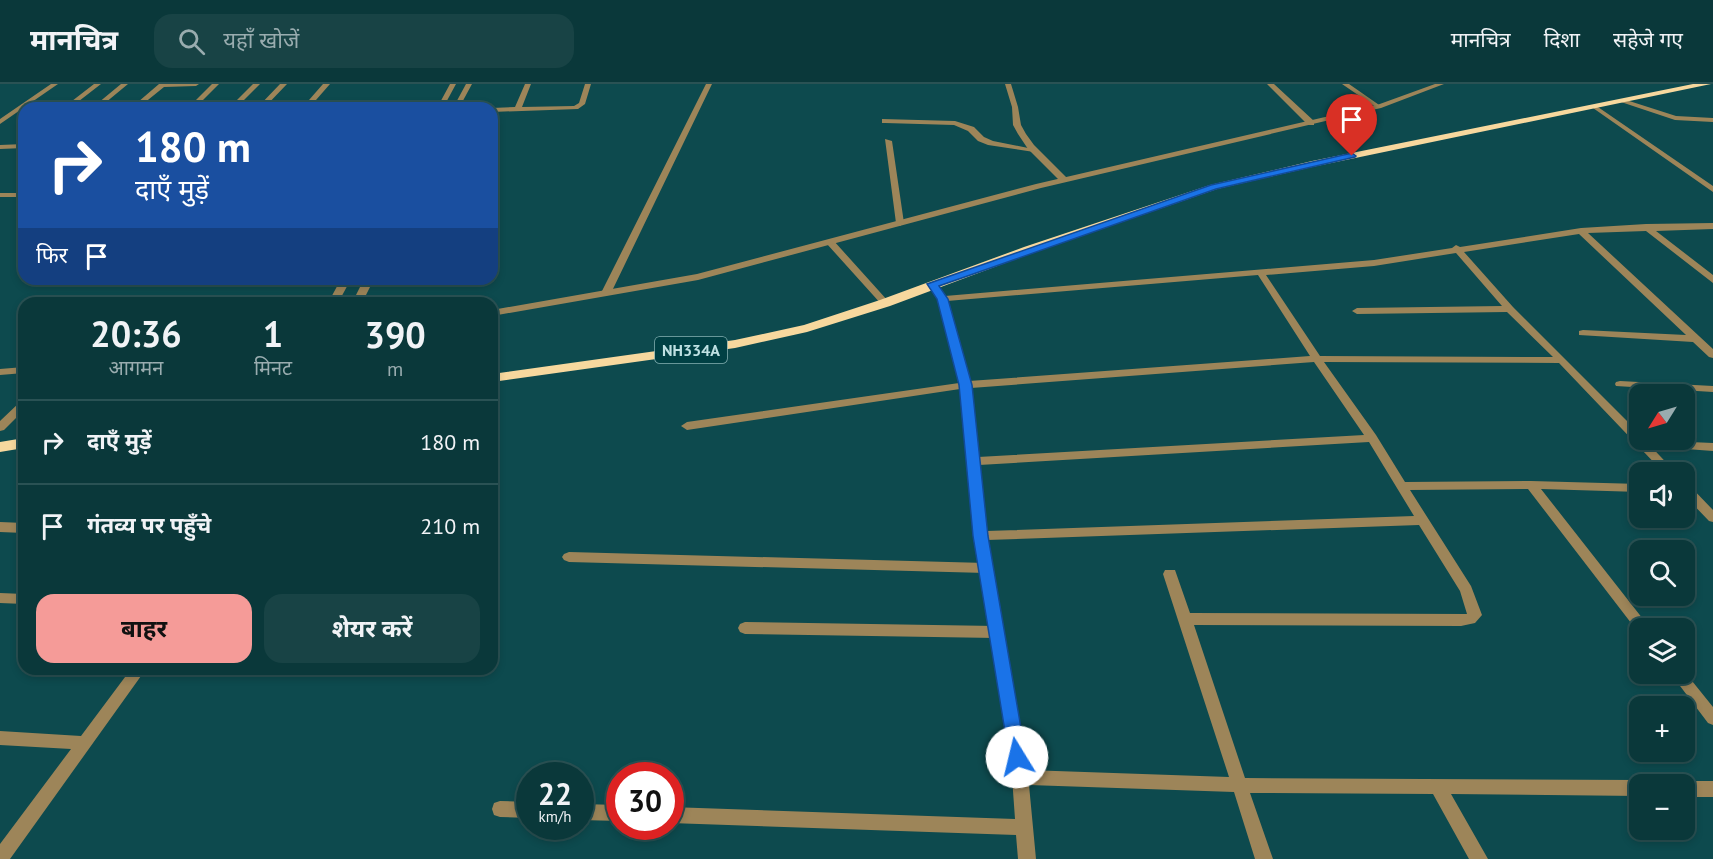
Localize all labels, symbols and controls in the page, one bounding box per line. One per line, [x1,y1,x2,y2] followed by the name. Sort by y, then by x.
[154,14,574,68] search box
[30,21,118,58] text: मानचित्र
[175,25,208,58] icon: search
[223,26,299,54] text: यहाँ खोजें
[1451,26,1511,53] text: मानचित्र
[1544,26,1580,53] text: दिशा
[1613,26,1683,53] text: सहेजे गए
[1326,94,1377,156] pin
[1335,103,1368,136] icon: arrive
[135,119,251,174] text: 180 m
[36,126,114,204] icon: right
[135,172,209,206] text: दाएँ मुड़ें
[80,240,113,273] icon: arrive
[36,241,68,269] text: फिर
[90,310,182,357] text: 20:36
[263,310,283,357] text: 1
[364,311,426,358] text: 390
[655,337,727,363] road number: NH334A
[109,355,163,381] text: आगमन
[254,355,292,381] text: मिनट
[387,356,403,382] text: m
[1629,384,1695,450] north arrow
[1629,384,1695,840] map controls
[36,426,69,459] icon: right
[87,427,152,455] text: दाएँ मुड़ें
[420,428,480,456] text: 180 m
[1629,462,1695,528] button: sound
[36,510,69,543] icon: arrive
[87,511,211,539] text: गंतव्य पर पहुँचे
[420,512,480,540] text: 210 m
[1629,540,1695,606] button: search
[36,594,252,663] button: बाहर
[264,594,480,663] button: शेयर करें
[1629,618,1695,684] button: layers
[1629,696,1695,762] button: +
[985,725,1049,789] position arrow
[606,762,684,840] speed limit sign: 30
[538,774,572,813] text: 22
[1629,774,1695,840] button: −
[539,807,571,826] text: km/h

